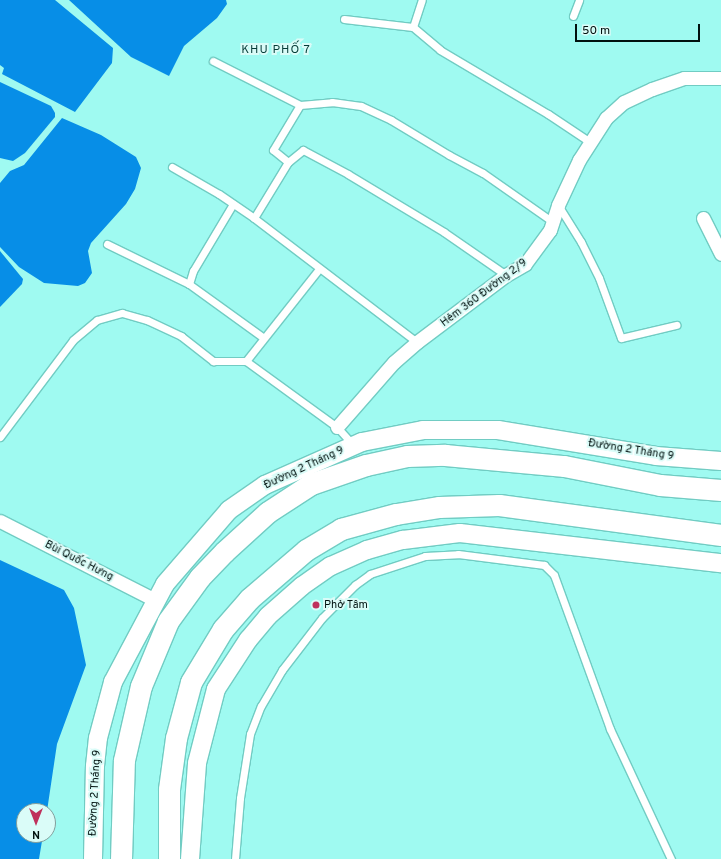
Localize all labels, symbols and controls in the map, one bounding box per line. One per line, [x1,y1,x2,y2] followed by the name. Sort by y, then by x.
[577,16,702,42] scale bar
[582,23,610,39] text: 50 m
[241,44,311,58] district label: KHU PHỐ 7
[438,256,530,330] street label: Hẻm 360 Đường 2/9
[587,437,675,463] street label: Đường 2 Tháng 9
[262,444,346,492] street label: Đường 2 Tháng 9
[42,538,116,584] street label: Bùi Quốc Hưng
[324,598,368,612] place label: Phở Tâm
[311,600,321,610] marker: Phở Tâm
[86,749,104,837] street label: Đường 2 Tháng 9
[16,803,56,843] north arrow
[32,827,40,841] text: N

